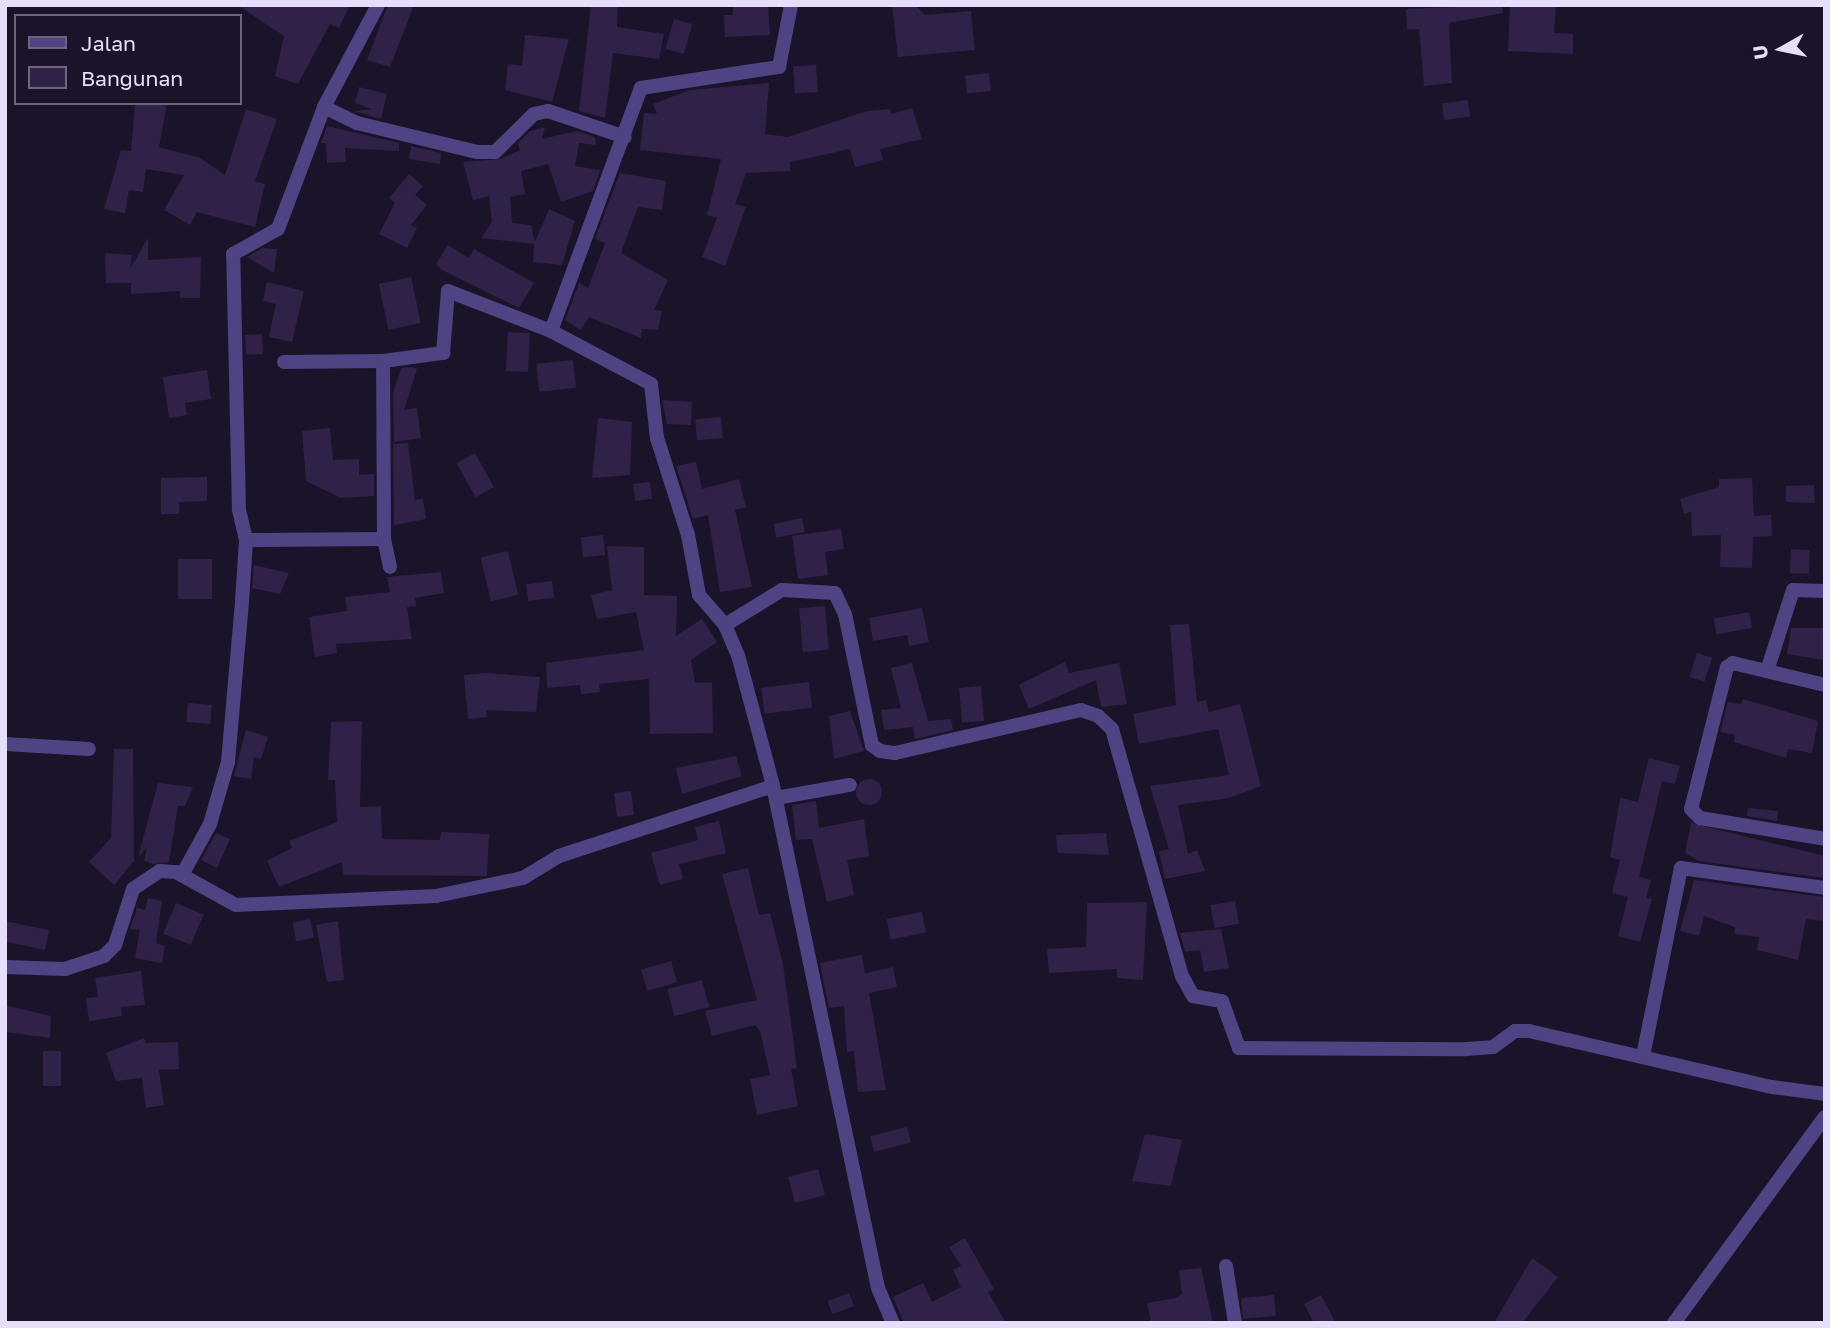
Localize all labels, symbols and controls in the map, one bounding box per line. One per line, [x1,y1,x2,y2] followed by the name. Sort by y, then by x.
[14,14,242,105] legend
[1746,14,1816,84] north arrow
[81,30,136,56] text: Jalan
[1747,44,1772,61] text: U
[81,65,183,91] text: Bangunan

